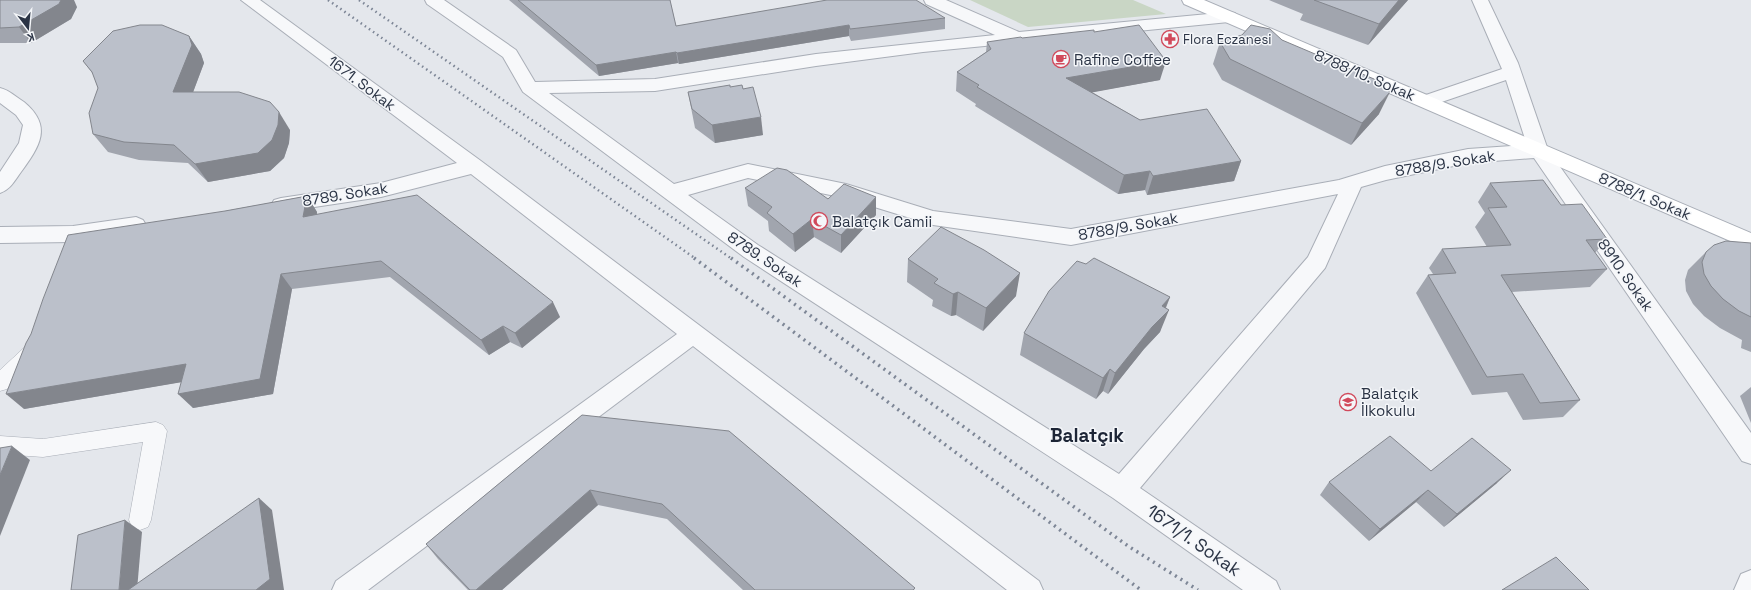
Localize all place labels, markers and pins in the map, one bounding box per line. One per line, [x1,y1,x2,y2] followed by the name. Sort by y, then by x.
[1160,29,1180,49] pharmacy icon: Flora Eczanesi
[1183,31,1272,48] place label: Flora Eczanesi
[1051,49,1071,69] cafe icon: Rafine Coffee
[1074,50,1171,69] place label: Rafine Coffee
[809,211,829,231] mosque icon: Balatçık Camii
[832,212,932,231] place label: Balatçık Camii
[1361,384,1419,420] place label: Balatçık İlkokulu
[1338,392,1358,412] school or university icon: Balatçık İlkokulu

